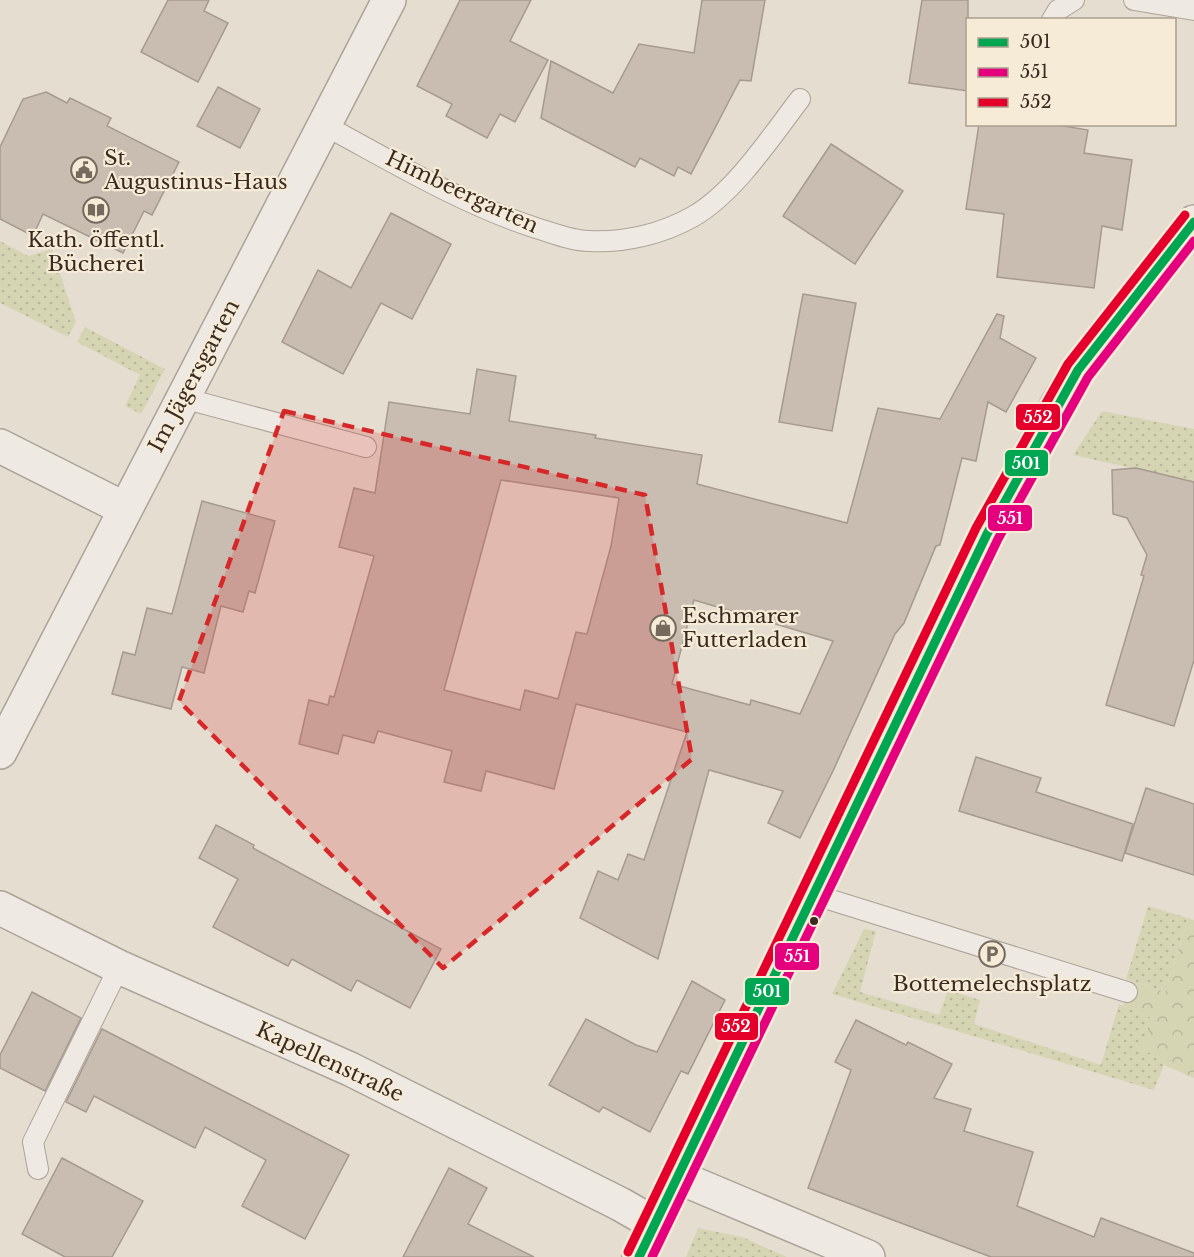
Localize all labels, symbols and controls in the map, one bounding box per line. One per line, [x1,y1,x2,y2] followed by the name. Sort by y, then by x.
[966,18,1176,126] legend
[1020,31,1051,53] text: 501
[1020,61,1048,83] text: 551
[1020,91,1052,113] text: 552
[103,145,288,195] place label: St. Augustinus-Haus
[381,145,543,239] street label: Himbeergarten
[69,155,99,185] public building icon: St. Augustinus-Haus
[81,195,111,225] library icon: Kath. öffentl. Bücherei
[27,227,165,277] place label: Kath. öffentl. Bücherei
[143,295,245,457] street label: Im Jägersgarten
[1015,403,1061,431] line badge: 552
[1023,407,1053,427] text: 552
[1004,449,1049,477] line badge: 501
[1012,453,1040,473] text: 501
[987,504,1033,532] line badge: 551
[997,508,1023,528] text: 551
[682,603,807,653] place label: Eschmarer Futterladen
[648,613,678,643] shop icon: Eschmarer Futterladen
[808,915,820,927] unlabelled marker
[977,939,1007,969] parking icon: Bottemelechsplatz
[774,942,820,971] line badge: 551
[784,946,810,966] text: 551
[893,971,1091,997] place label: Bottemelechsplatz
[744,977,790,1006] line badge: 501
[753,981,781,1001] text: 501
[714,1012,759,1041] line badge: 552
[252,1016,408,1108] street label: Kapellenstraße
[721,1016,751,1036] text: 552

